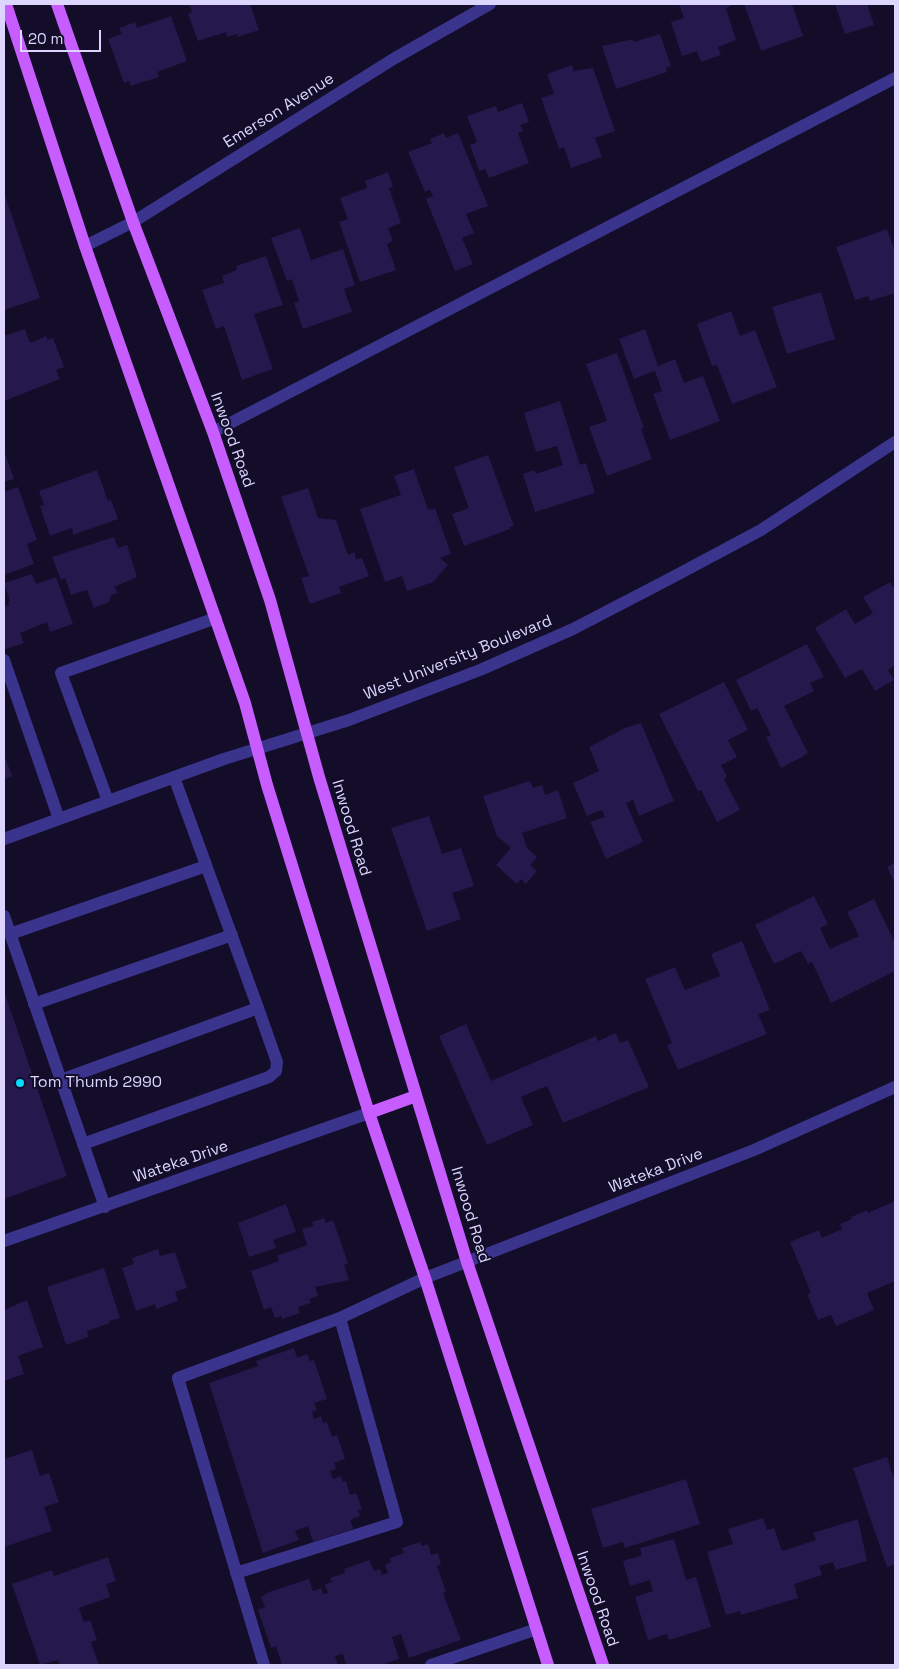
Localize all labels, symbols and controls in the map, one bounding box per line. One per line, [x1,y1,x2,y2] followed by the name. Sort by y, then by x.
[22,20,104,52] scale bar
[28,29,63,48] text: 20 m
[220,69,338,153] street label: Emerson Avenue
[206,390,258,490] street label: Inwood Road
[361,611,555,705] street label: West University Boulevard
[327,777,375,879] street label: Inwood Road
[30,1073,162,1093] place label: Tom Thumb 2990
[14,1077,26,1089] marker: Tom Thumb 2990
[131,1137,231,1187] street label: Wateka Drive
[606,1144,706,1198] street label: Wateka Drive
[446,1164,494,1266] street label: Inwood Road
[572,1549,622,1649] street label: Inwood Road

